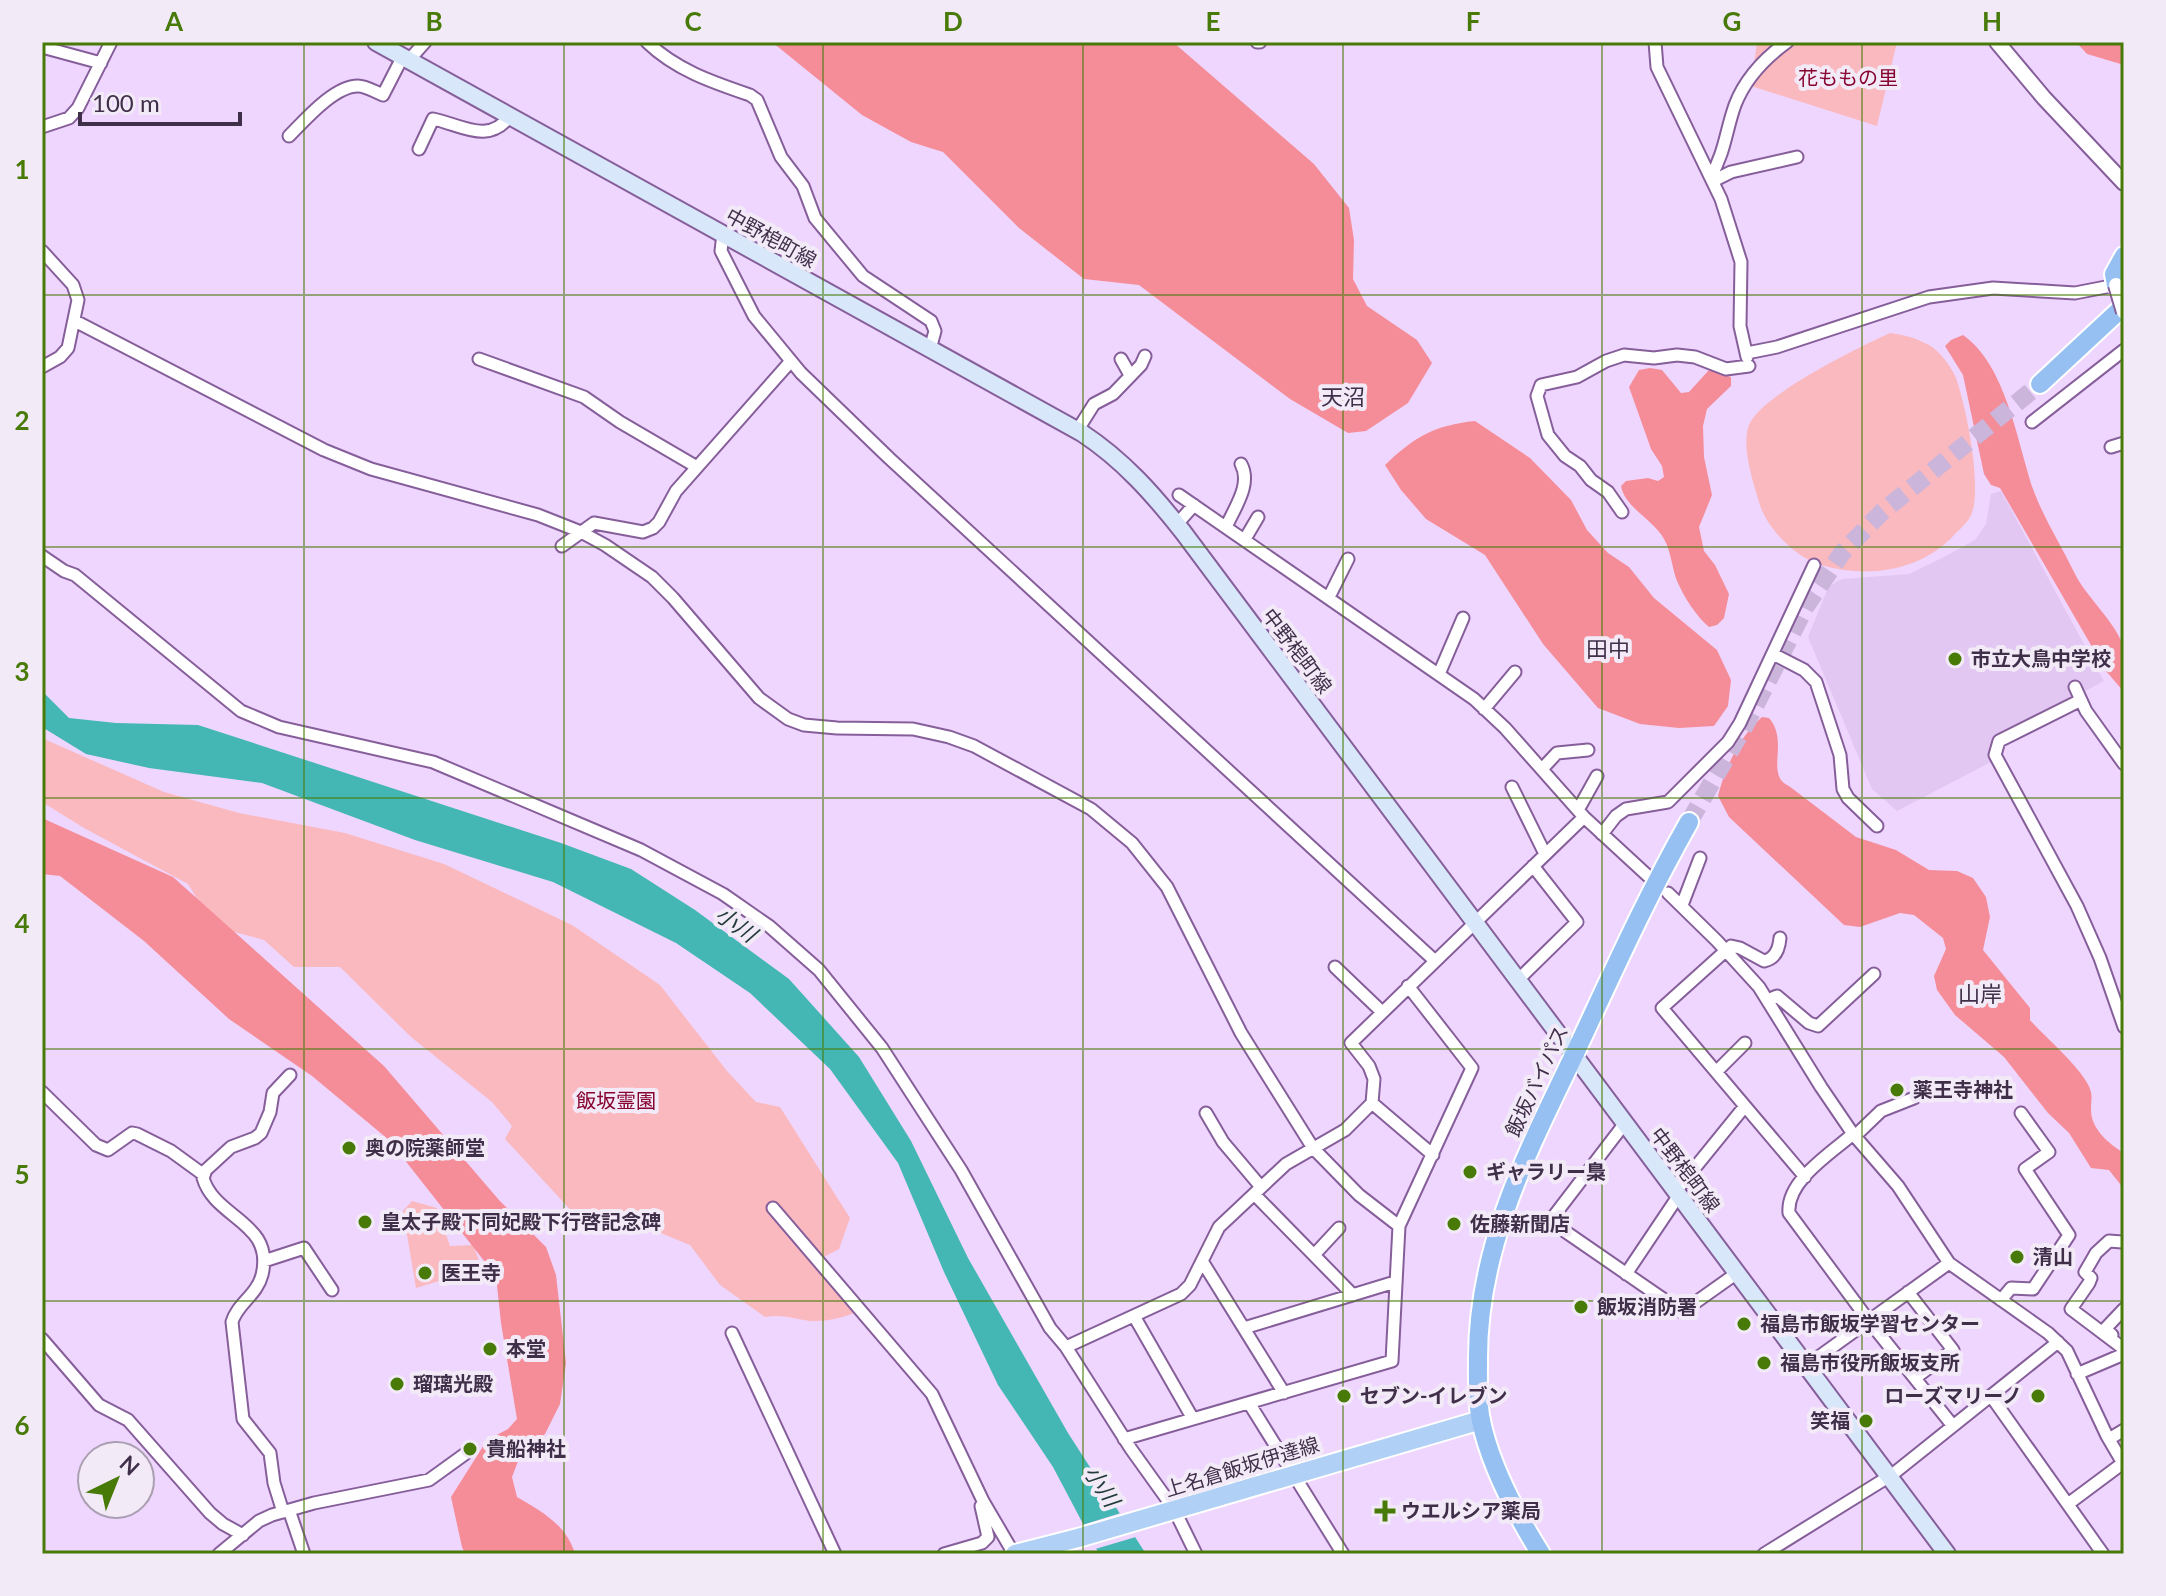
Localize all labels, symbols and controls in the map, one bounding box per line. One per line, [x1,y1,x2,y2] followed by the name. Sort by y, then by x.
[164,5,184,37] text: A
[425,5,443,37] text: B
[684,5,702,37] text: C
[943,5,963,37] text: D
[1206,5,1220,37] text: E
[1466,5,1480,37] text: F
[1723,5,1741,37] text: G
[1982,5,2002,37] text: H
[1798,65,1898,89] park label: 花ももの里
[80,76,240,126] scale bar
[92,88,160,117] text: 100 m
[14,153,30,185] text: 1
[722,202,821,272] street label: 中野梍町線
[1321,383,1365,410] district label: 天沼
[14,404,30,436] text: 2
[1258,603,1337,698] street label: 中野梍町線
[1586,635,1630,662] district label: 田中
[1971,646,2111,670] place label: 市立大鳥中学校
[1946,650,1964,668] marker: 市立大鳥中学校
[14,655,30,687] text: 3
[711,900,764,948] water label: 小川
[14,907,30,939] text: 4
[1958,980,2002,1007] district label: 山岸
[1500,1021,1572,1140] street label: 飯坂バイパス
[1913,1077,2013,1101] place label: 薬王寺神社
[1888,1081,1906,1099] marker: 薬王寺神社
[576,1088,656,1112] park label: 飯坂霊園
[1646,1122,1725,1217] street label: 中野梍町線
[365,1135,485,1159] place label: 奥の院薬師堂
[340,1139,358,1157] marker: 奥の院薬師堂
[14,1158,30,1190] text: 5
[1486,1159,1606,1183] place label: ギャラリー梟
[1461,1163,1479,1181] marker: ギャラリー梟
[381,1209,661,1233] place label: 皇太子殿下同妃殿下行啓記念碑
[1470,1211,1570,1235] place label: 佐藤新聞店
[356,1213,374,1231] marker: 皇太子殿下同妃殿下行啓記念碑
[1445,1215,1463,1233] marker: 佐藤新聞店
[2033,1244,2073,1268] place label: 清山
[2008,1248,2026,1266] marker: 清山
[441,1260,501,1284] place label: 医王寺
[416,1264,434,1282] marker: 医王寺
[1597,1294,1697,1318] place label: 飯坂消防署
[1572,1298,1590,1316] marker: 飯坂消防署
[1760,1311,1980,1335] place label: 福島市飯坂学習センター
[1735,1315,1753,1333] marker: 福島市飯坂学習センター
[506,1336,546,1360] place label: 本堂
[481,1340,499,1358] marker: 本堂
[1780,1350,1960,1374] place label: 福島市役所飯坂支所
[1755,1354,1773,1372] marker: 福島市役所飯坂支所
[413,1371,493,1395] place label: 瑠璃光殿
[388,1375,406,1393] marker: 瑠璃光殿
[1360,1383,1507,1407] place label: セブン-イレブン
[1884,1383,2022,1407] place label: ローズマリーノ
[1335,1387,1353,1405] marker: セブン-イレブン
[2029,1387,2047,1405] marker: ローズマリーノ
[1810,1408,1850,1432] place label: 笑福
[14,1409,30,1441] text: 6
[1857,1412,1875,1430] marker: 笑福
[1162,1431,1322,1501] street label: 上名倉飯坂伊達線
[486,1436,566,1460] place label: 貴船神社
[76,1440,156,1520] north arrow
[461,1440,479,1458] marker: 貴船神社
[115,1449,145,1481] text: N
[1079,1460,1127,1513] water label: 小川
[1401,1498,1541,1522] place label: ウエルシア薬局
[1376,1502,1394,1520] marker: ウエルシア薬局

